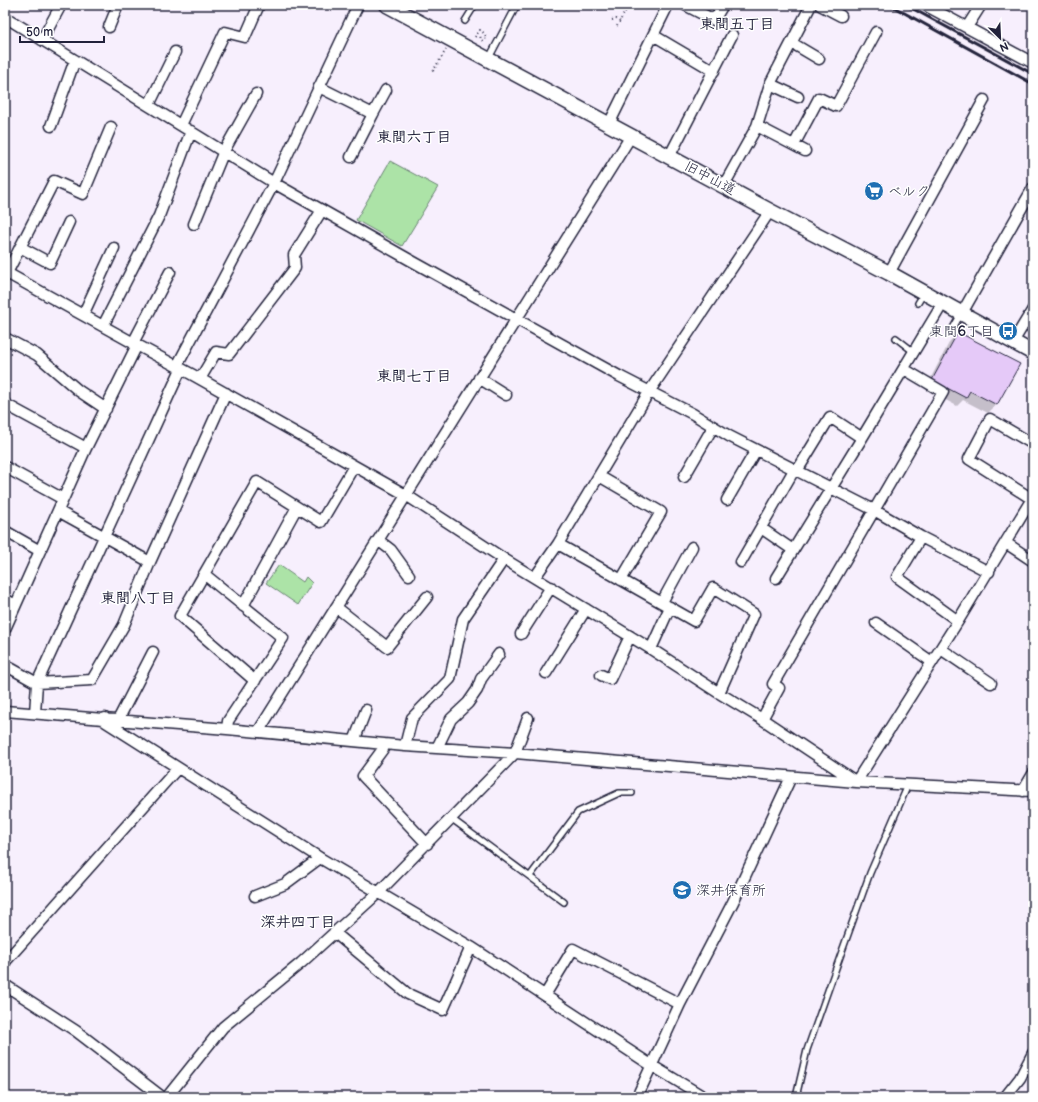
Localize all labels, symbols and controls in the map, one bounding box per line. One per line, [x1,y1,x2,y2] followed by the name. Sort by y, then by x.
[699,15,775,34] district label: 東間五丁目
[20,18,104,44] scale bar
[980,18,1020,58] north arrow
[26,25,53,40] text: 50 m
[997,39,1010,54] text: N
[376,128,452,147] district label: 東間六丁目
[681,157,739,199] street label: 旧中山道
[863,180,885,202] supermarket icon: ベルク
[888,183,930,200] place label: ベルク
[997,320,1019,342] bus stop icon: 東間6丁目
[929,323,994,340] place label: 東間6丁目
[376,367,452,386] district label: 東間七丁目
[100,589,176,608] district label: 東間八丁目
[671,879,693,901] school or university icon: 深井保育所
[696,882,766,899] place label: 深井保育所
[260,913,336,932] district label: 深井四丁目

